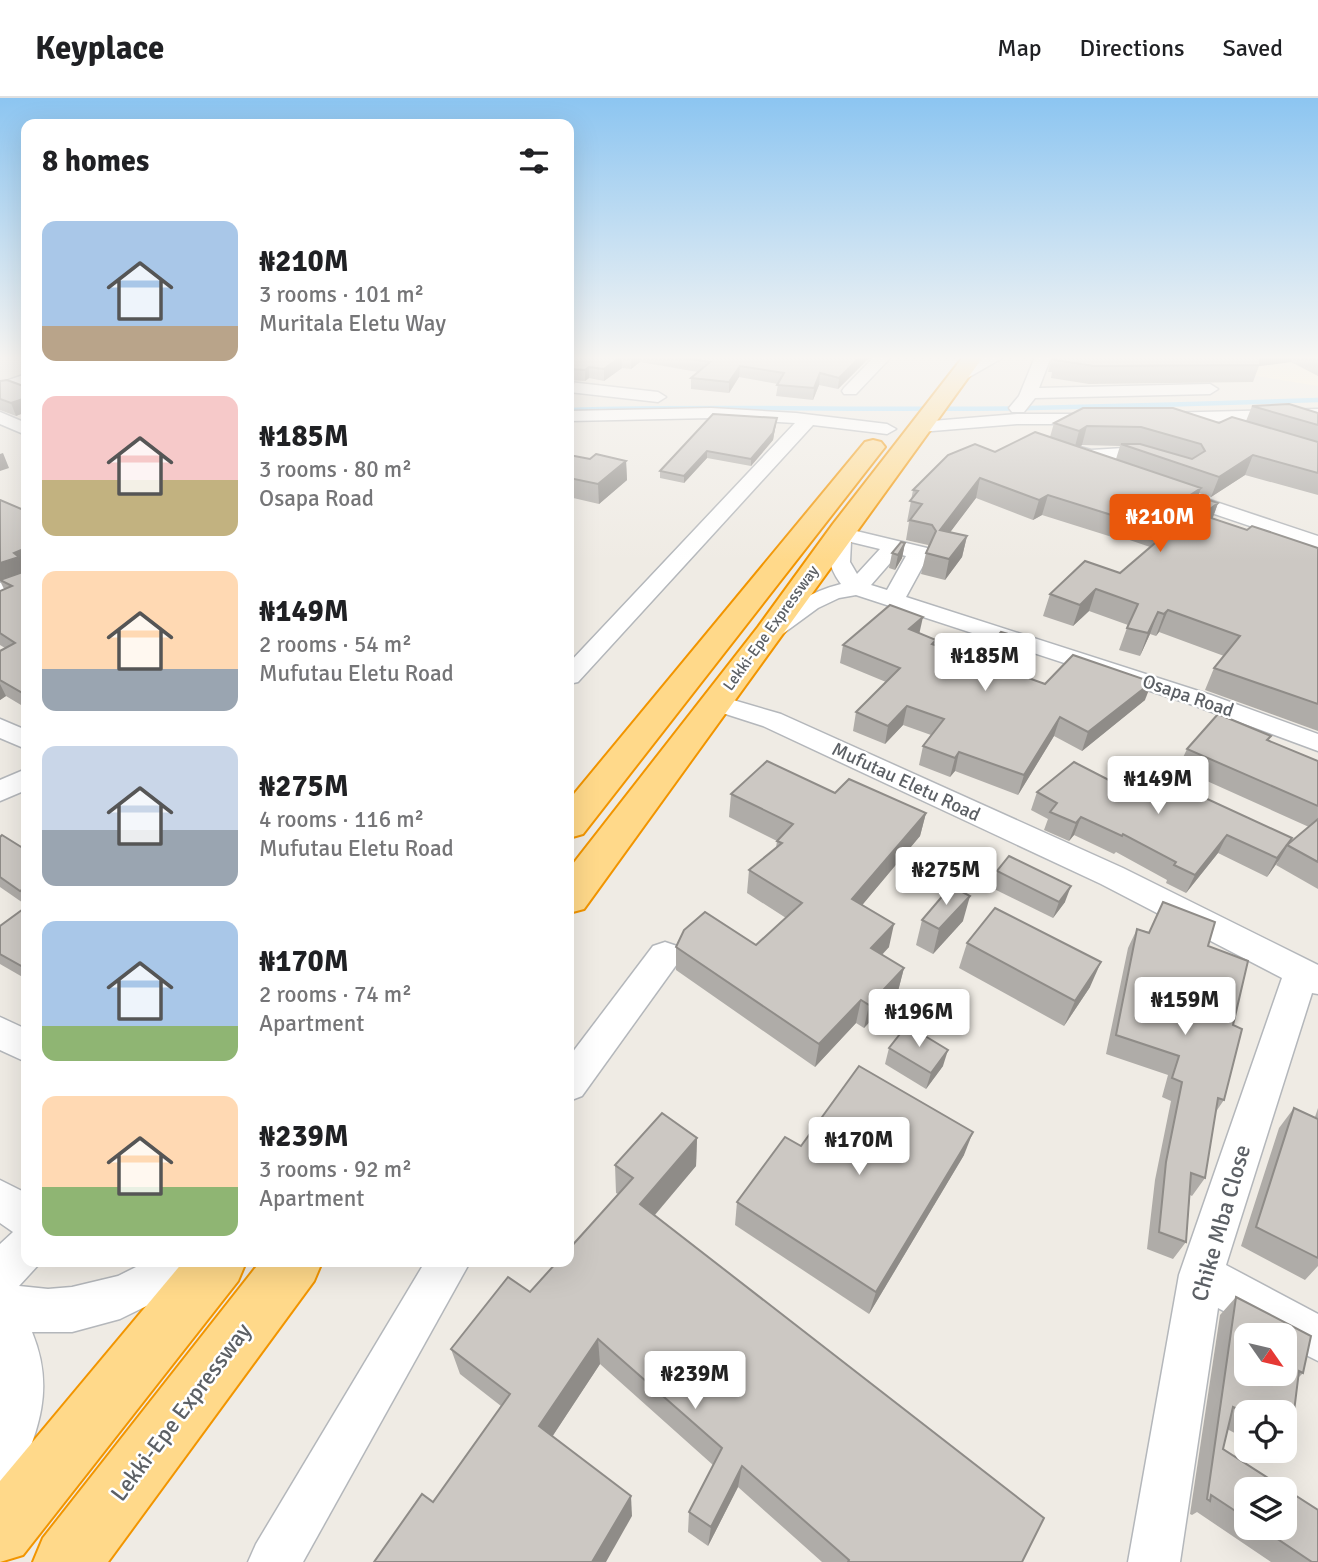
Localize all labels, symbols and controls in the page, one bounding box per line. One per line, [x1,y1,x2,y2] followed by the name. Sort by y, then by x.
[35,28,164,69] text: Keyplace
[997,33,1042,63] text: Map
[1080,33,1185,63] text: Directions
[1223,33,1283,63] text: Saved
[515,142,553,180] icon: filters
[42,143,149,180] text: 8 homes
[259,243,349,280] text: ₦210M
[98,249,182,333] icon: home
[259,280,424,309] text: 3 rooms · 101 m²
[259,309,446,338] text: Muritala Eletu Way
[259,418,349,455] text: ₦185M
[98,424,182,508] icon: home
[259,455,412,484] text: 3 rooms · 80 m²
[259,484,374,513] text: Osapa Road
[1111,494,1209,554] pin: ₦210M
[1126,502,1194,531] text: ₦210M
[719,561,824,695] street label: Lekki-Epe Expressway
[259,593,349,630] text: ₦149M
[98,599,182,683] icon: home
[259,630,412,659] text: 2 rooms · 54 m²
[936,634,1034,693] pin: ₦185M
[951,641,1019,670] text: ₦185M
[259,659,454,688] text: Mufutau Eletu Road
[1139,669,1237,723] street label: Osapa Road
[828,737,984,827] street label: Mufutau Eletu Road
[1109,756,1207,816] pin: ₦149M
[1124,764,1192,793] text: ₦149M
[259,768,349,805] text: ₦275M
[98,774,182,858] icon: home
[259,805,424,834] text: 4 rooms · 116 m²
[259,834,454,863] text: Mufutau Eletu Road
[897,848,995,907] pin: ₦275M
[912,855,980,884] text: ₦275M
[259,943,349,980] text: ₦170M
[98,949,182,1033] icon: home
[1136,978,1234,1037] pin: ₦159M
[259,980,412,1009] text: 2 rooms · 74 m²
[1151,985,1219,1014] text: ₦159M
[870,990,968,1049] pin: ₦196M
[885,997,953,1026] text: ₦196M
[259,1009,364,1038] text: Apartment
[259,1118,349,1155] text: ₦239M
[810,1118,908,1177] pin: ₦170M
[98,1124,182,1208] icon: home
[825,1125,893,1154] text: ₦170M
[1185,1141,1257,1305] street label: Chike Mba Close
[259,1155,412,1184] text: 3 rooms · 92 m²
[259,1184,364,1213] text: Apartment
[104,1317,258,1507] street label: Lekki-Epe Expressway
[1234,1323,1297,1386] north arrow
[1234,1323,1297,1540] map controls
[646,1352,744,1411] pin: ₦239M
[661,1359,729,1388] text: ₦239M
[1234,1400,1297,1463] button: locate
[1234,1477,1297,1540] button: layers

